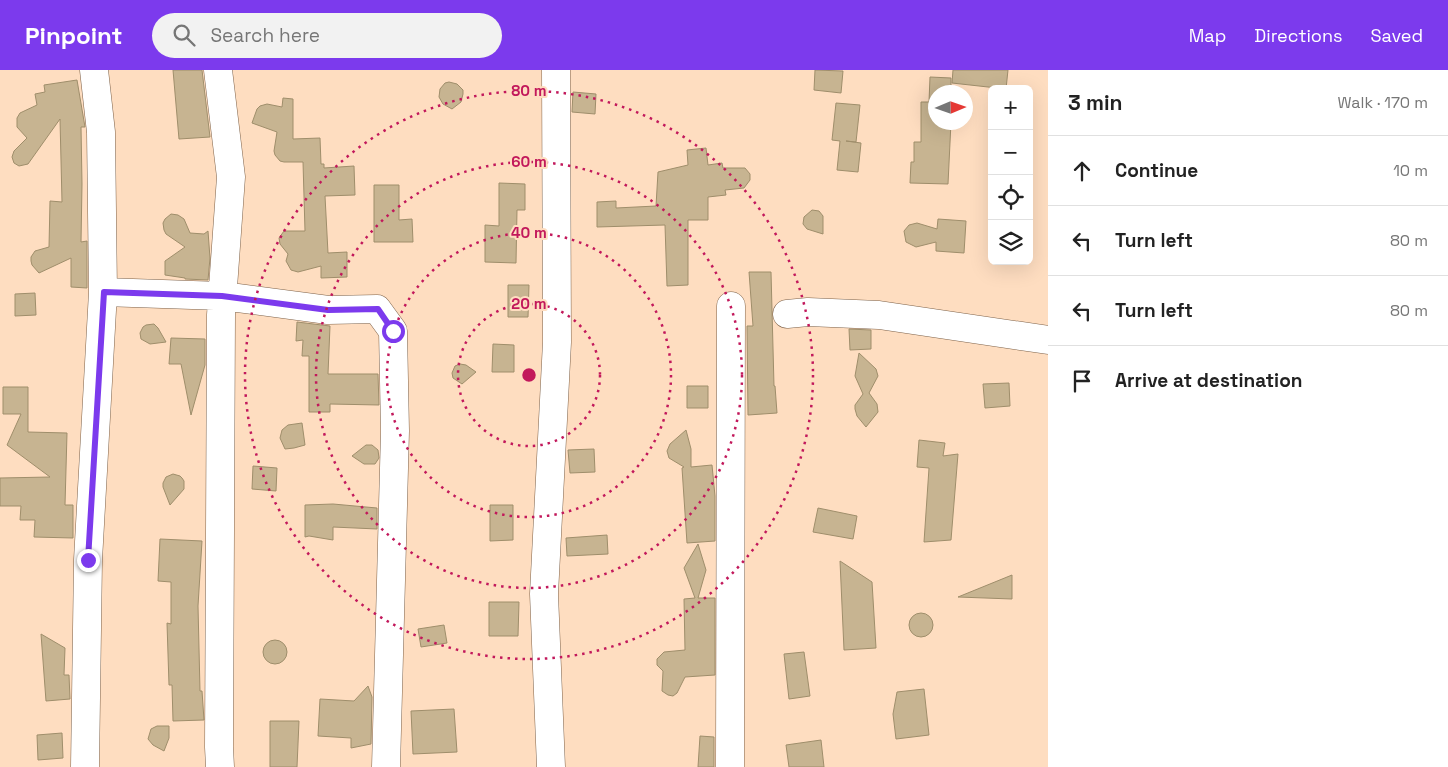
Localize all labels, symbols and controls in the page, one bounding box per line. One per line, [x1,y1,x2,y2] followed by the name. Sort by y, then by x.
[152,13,502,58] search box
[25,20,122,51] text: Pinpoint
[170,21,198,49] icon: search
[210,23,320,48] text: Search here
[1189,24,1226,47] text: Map
[1254,24,1343,47] text: Directions
[1371,24,1423,47] text: Saved
[511,81,547,100] text: 80 m
[928,85,973,130] north arrow
[988,85,1033,265] map controls
[988,85,1033,130] button: +
[1068,89,1123,116] text: 3 min
[1338,92,1428,113] text: Walk · 170 m
[988,130,1033,175] button: −
[511,152,547,171] text: 60 m
[1068,157,1096,185] icon: ahead
[1115,158,1198,183] text: Continue
[1393,160,1428,181] text: 10 m
[988,175,1033,220] button: locate
[988,220,1033,265] button: layers
[511,223,547,242] text: 40 m
[1068,227,1096,255] icon: left
[1115,228,1193,253] text: Turn left
[1390,230,1428,251] text: 80 m
[511,294,547,313] text: 20 m
[1068,297,1096,325] icon: left
[1115,298,1193,323] text: Turn left
[1390,300,1428,321] text: 80 m
[382,320,405,343] route start
[520,366,538,384] centre of rings
[1068,367,1096,395] icon: arrive
[1115,368,1303,393] text: Arrive at destination
[77,549,100,572] route end

